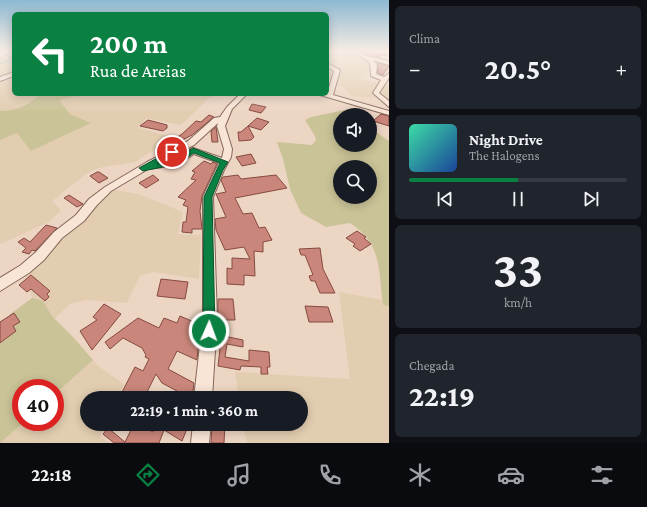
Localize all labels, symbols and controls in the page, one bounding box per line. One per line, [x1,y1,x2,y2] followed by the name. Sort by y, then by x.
[24,28,76,80] icon: left
[90,28,167,59] text: 200 m
[409,31,440,46] text: Clima
[485,52,551,85] text: 20.5°
[409,56,421,81] text: −
[615,56,627,81] text: +
[90,61,186,81] text: Rua de Areias
[333,108,377,204] map controls
[333,108,377,152] button: sound
[469,132,543,148] text: Night Drive
[155,135,189,169] pin
[161,141,183,163] icon: arrive
[469,148,540,163] text: The Halogens
[333,160,377,204] button: search
[434,188,456,210] icon: previous
[507,188,529,210] icon: pause
[580,188,602,210] icon: next
[493,240,543,298] text: 33
[504,295,532,310] text: km/h
[188,310,230,352] position arrow
[409,358,454,373] text: Chegada
[12,379,64,431] speed limit sign: 40
[409,379,475,412] text: 22:19
[130,403,258,419] text: 22:19 · 1 min · 360 m
[134,461,162,489] icon: directions
[225,461,253,489] icon: music
[316,461,344,489] icon: phone
[406,461,434,489] icon: climate
[497,461,525,489] icon: car
[588,461,616,489] icon: filters
[31,465,72,485] text: 22:18

